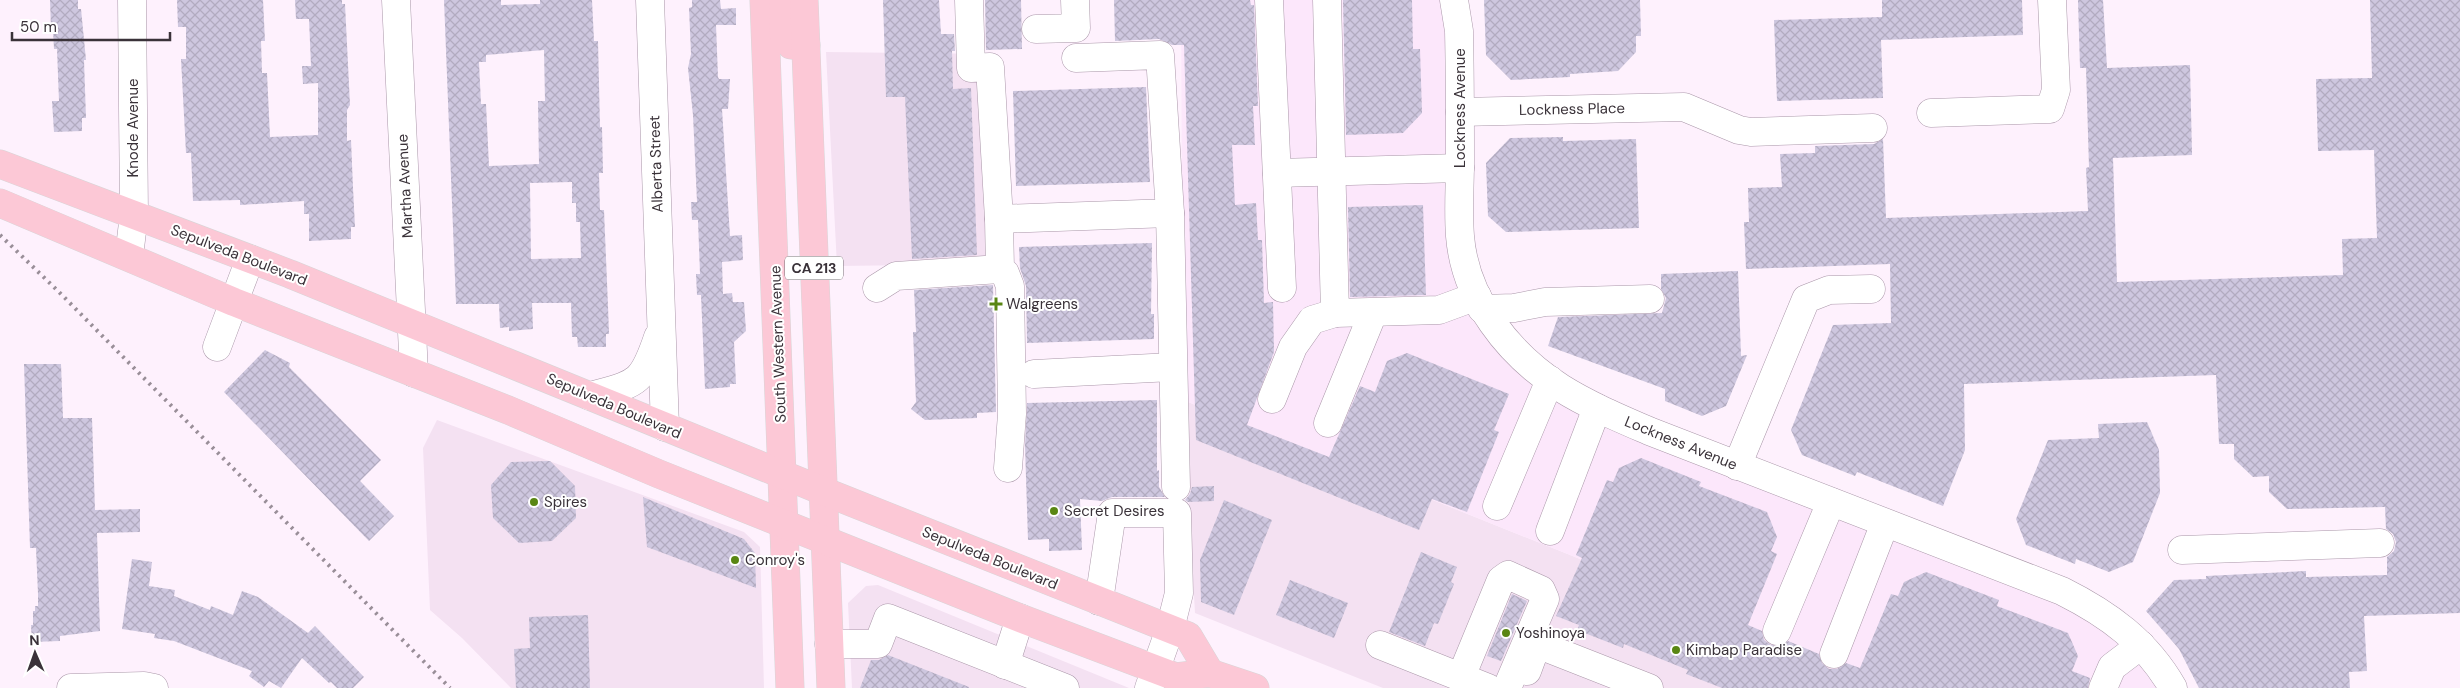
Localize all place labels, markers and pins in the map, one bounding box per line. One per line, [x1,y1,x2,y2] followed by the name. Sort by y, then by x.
[1006,294,1078,314] place label: Walgreens
[990,298,1002,310] marker: Walgreens
[544,492,587,512] place label: Spires
[528,496,540,508] marker: Spires
[1064,501,1165,521] place label: Secret Desires
[1048,505,1060,517] marker: Secret Desires
[745,550,805,570] place label: Conroy's
[729,554,741,566] marker: Conroy's
[1516,623,1585,643] place label: Yoshinoya
[1500,627,1512,639] marker: Yoshinoya
[1686,640,1802,660] place label: Kimbap Paradise
[1670,644,1682,656] marker: Kimbap Paradise

